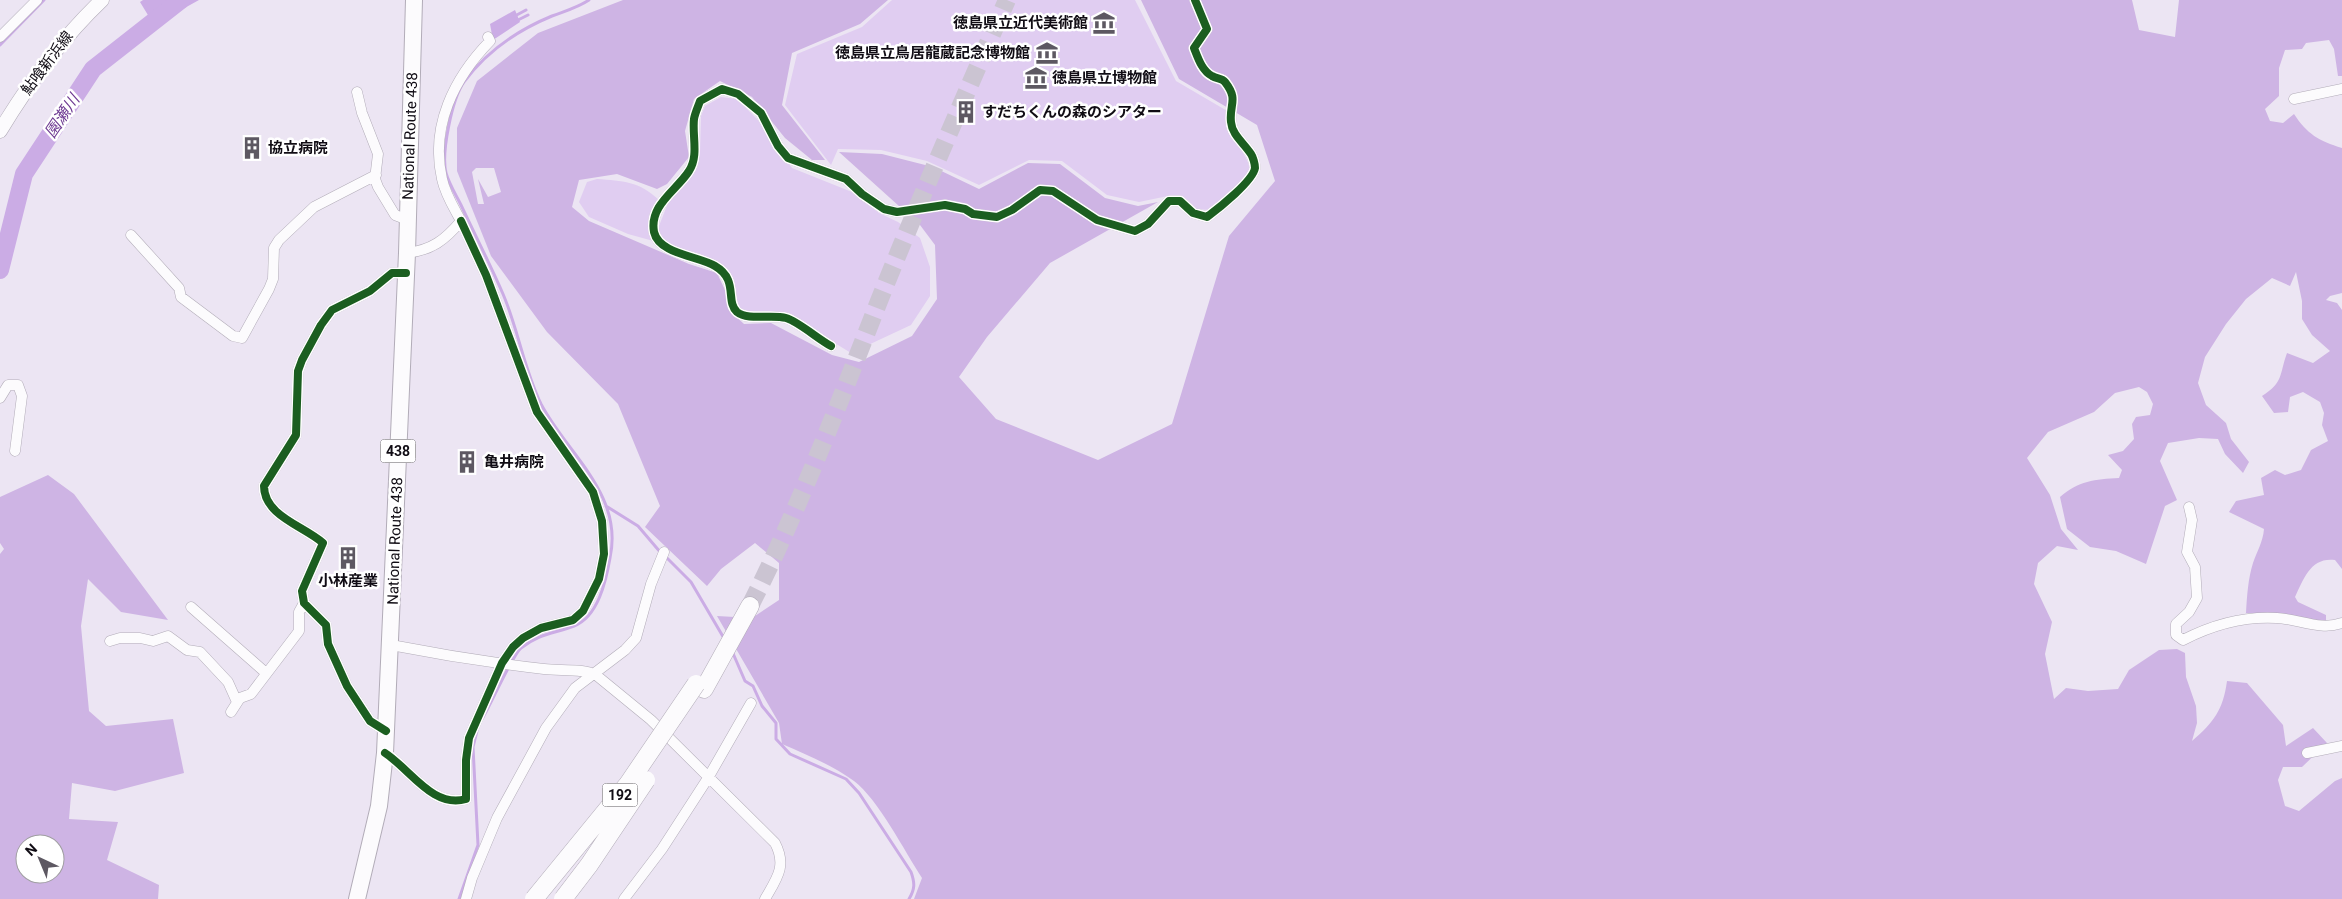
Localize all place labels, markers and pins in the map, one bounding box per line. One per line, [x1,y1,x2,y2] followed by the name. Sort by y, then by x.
[1091,10,1117,36] museum icon: 徳島県立近代美術館
[953,14,1088,32] place label: 徳島県立近代美術館
[1034,40,1060,66] museum icon: 徳島県立鳥居龍蔵記念博物館
[835,44,1030,62] place label: 徳島県立鳥居龍蔵記念博物館
[1023,65,1049,91] museum icon: 徳島県立博物館
[1052,69,1157,87] place label: 徳島県立博物館
[953,99,979,125] building icon: すだちくんの森のシアター
[982,103,1162,121] place label: すだちくんの森のシアター
[239,135,265,161] building icon: 協立病院
[268,139,328,157] place label: 協立病院
[454,449,480,475] building icon: 亀井病院
[484,453,544,471] place label: 亀井病院
[335,545,361,571] building icon: 小林産業
[318,572,378,590] place label: 小林産業

